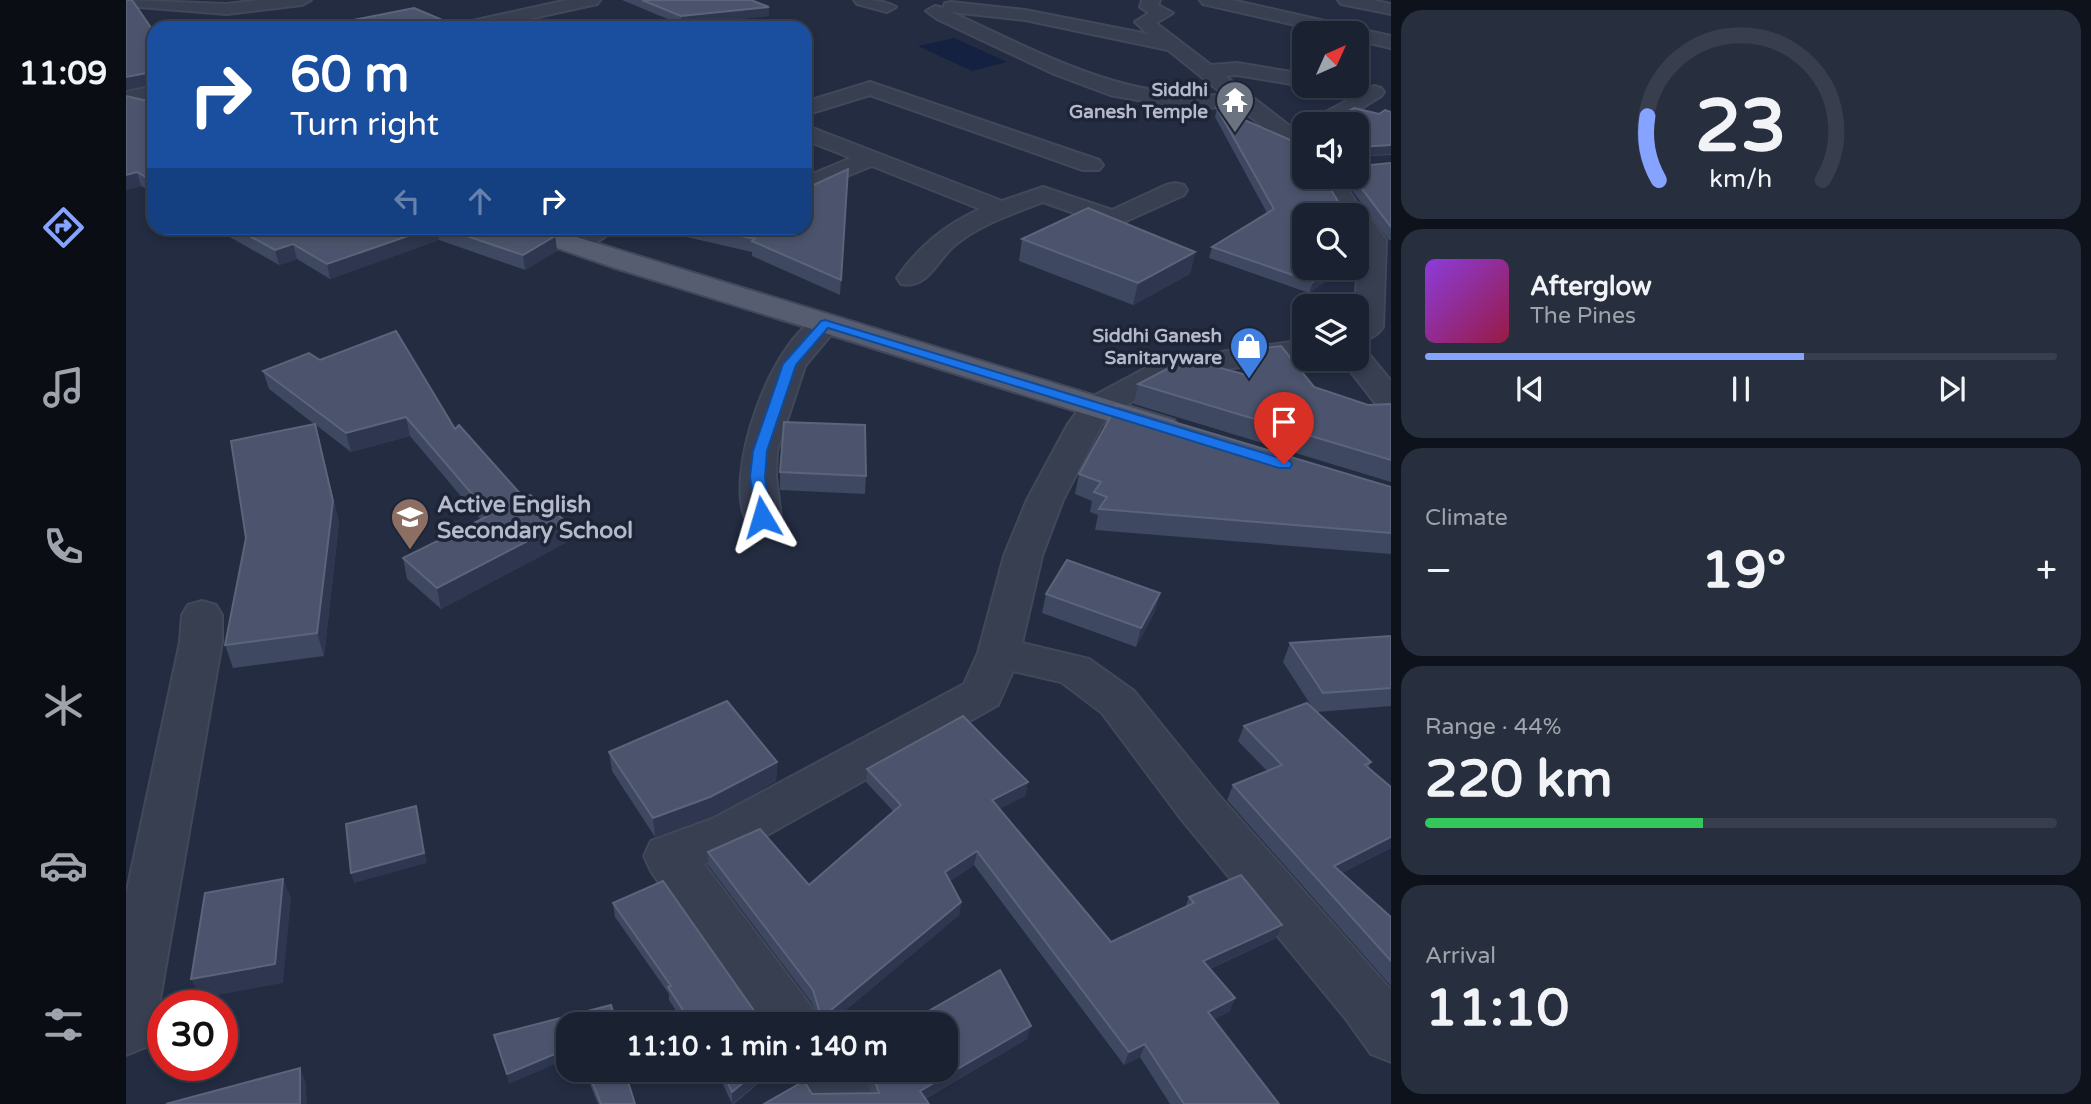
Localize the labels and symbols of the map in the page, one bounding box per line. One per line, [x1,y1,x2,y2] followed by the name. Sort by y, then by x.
[1292,21,1368,98] north arrow
[1069,79,1208,124] place label: Siddhi Ganesh Temple
[1214,79,1256,134] temple icon: Siddhi Ganesh Temple
[1092,325,1222,370] place label: Siddhi Ganesh Sanitaryware
[1228,325,1270,380] shop icon: Siddhi Ganesh Sanitaryware
[1254,392,1314,464] pin
[725,480,799,554] position arrow
[437,491,633,545] place label: Active English Secondary School
[389,496,431,551] school or university icon: Active English Secondary School
[147,990,238,1081] speed limit sign: 30

